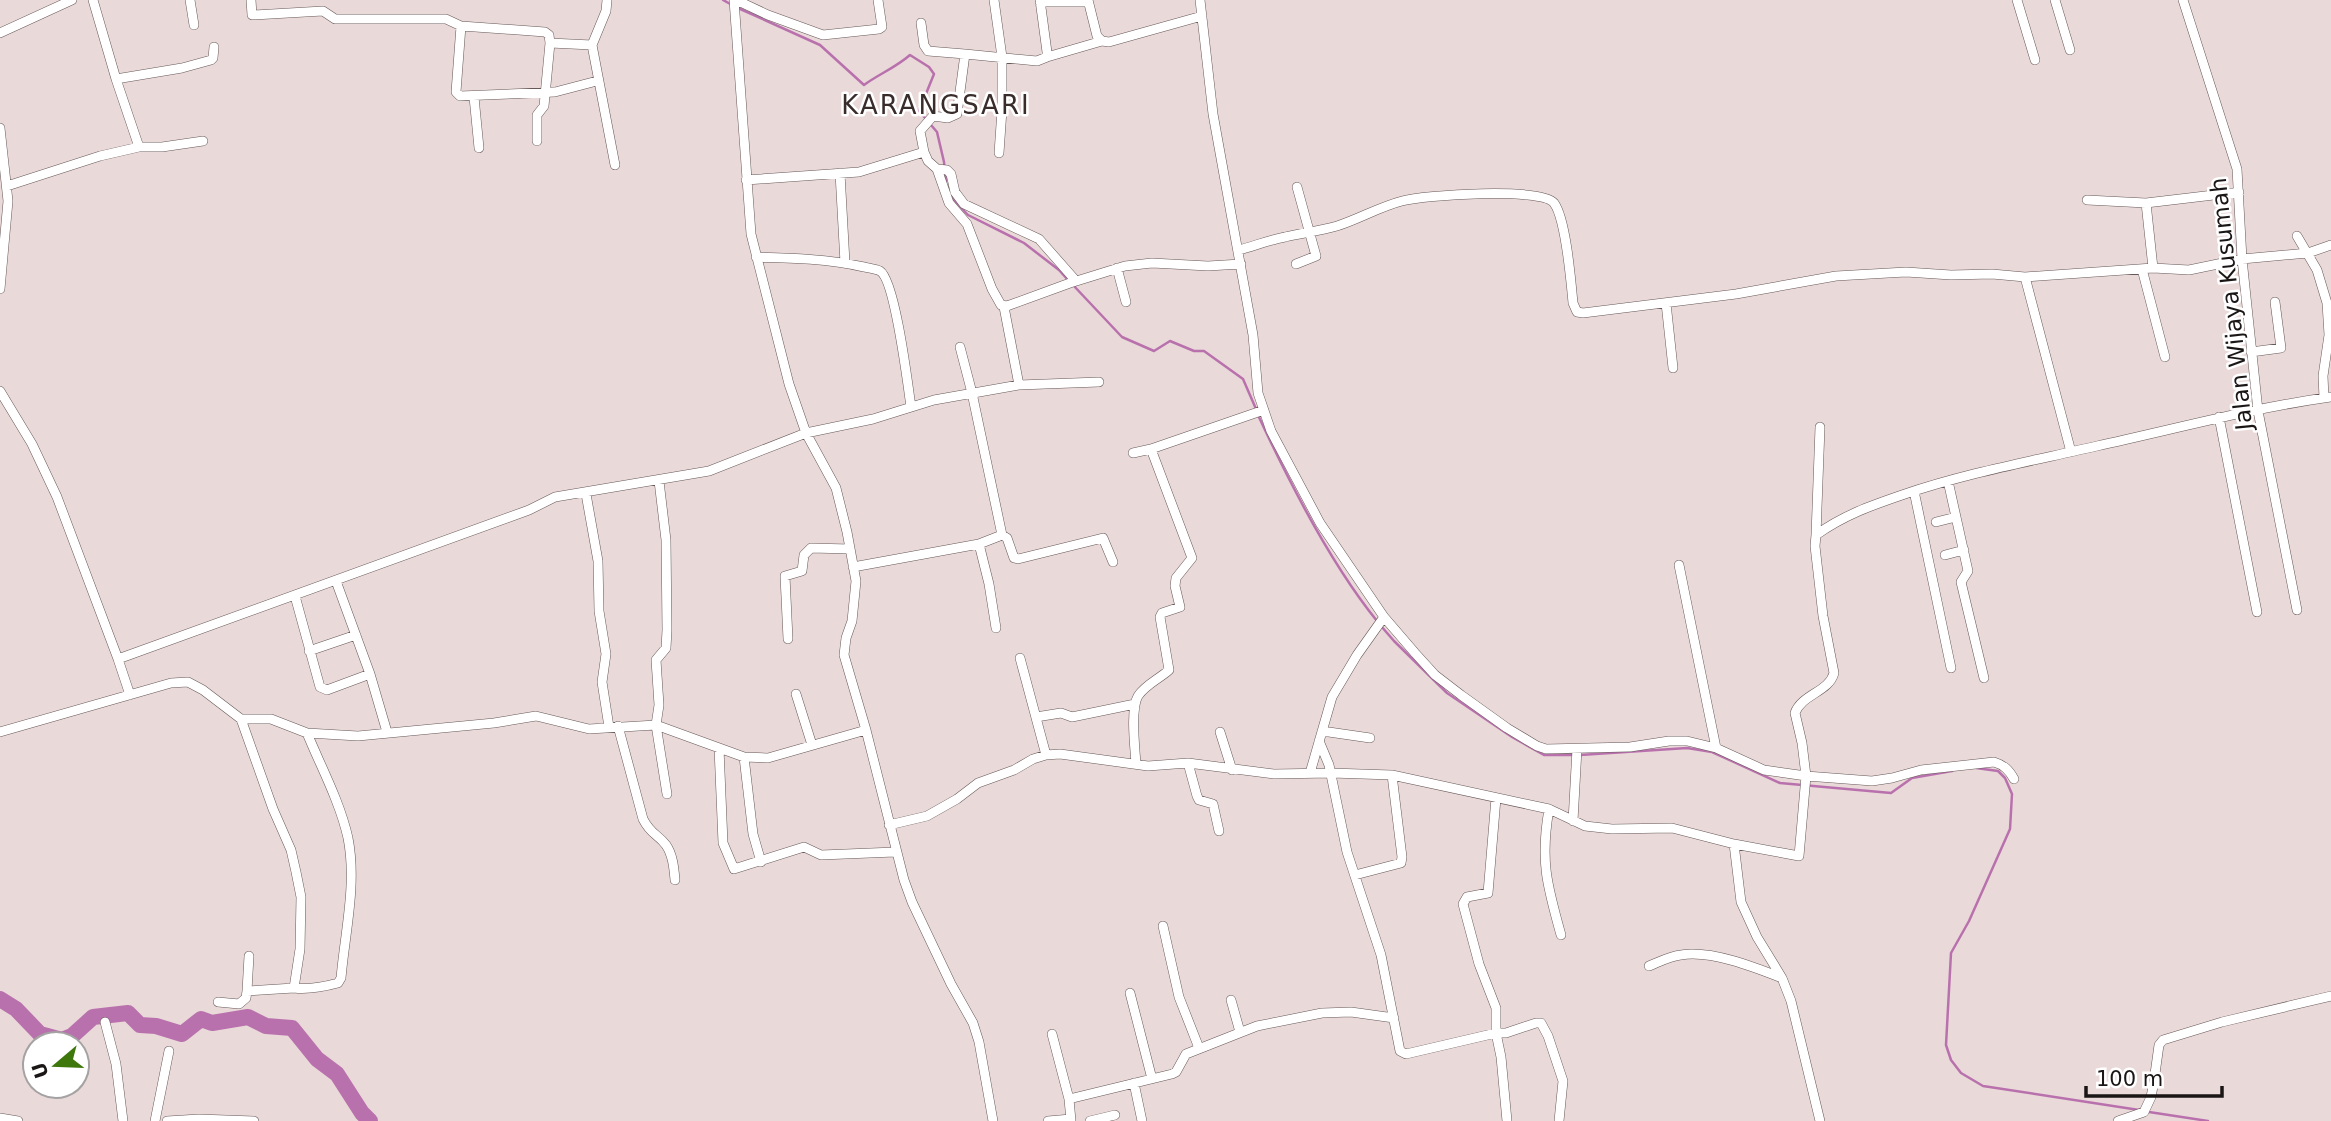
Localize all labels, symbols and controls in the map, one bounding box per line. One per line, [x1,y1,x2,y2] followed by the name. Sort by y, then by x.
[841,90,1031,120] district label: KARANGSARI
[2205,177,2257,433] street label: Jalan Wijaya Kusumah
[21,1030,91,1100] north arrow
[2086,1054,2222,1098] scale bar
[27,1060,53,1081] text: U
[2096,1067,2163,1091] text: 100 m

